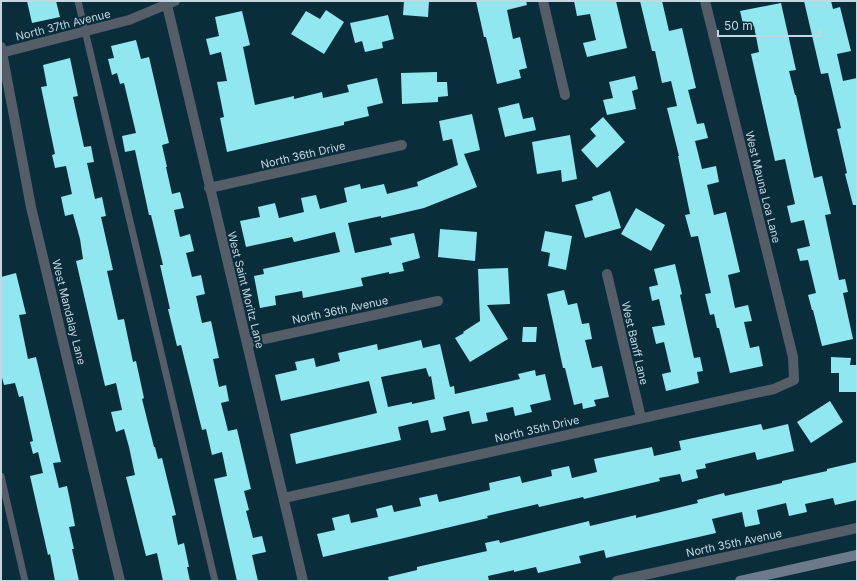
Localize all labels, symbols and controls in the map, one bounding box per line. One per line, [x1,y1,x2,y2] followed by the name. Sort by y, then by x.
[14,6,112,44] street label: North 37th Avenue
[718,12,820,38] scale bar
[724,18,753,33] text: 50 m
[742,129,784,245] street label: West Mauna Loa Lane
[259,138,347,172] street label: North 36th Drive
[225,230,267,350] street label: West Saint Moritz Lane
[49,258,89,366] street label: West Mandalay Lane
[291,293,389,327] street label: North 36th Avenue
[619,300,651,386] street label: West Banff Lane
[493,412,581,446] street label: North 35th Drive
[685,526,783,560] street label: North 35th Avenue

